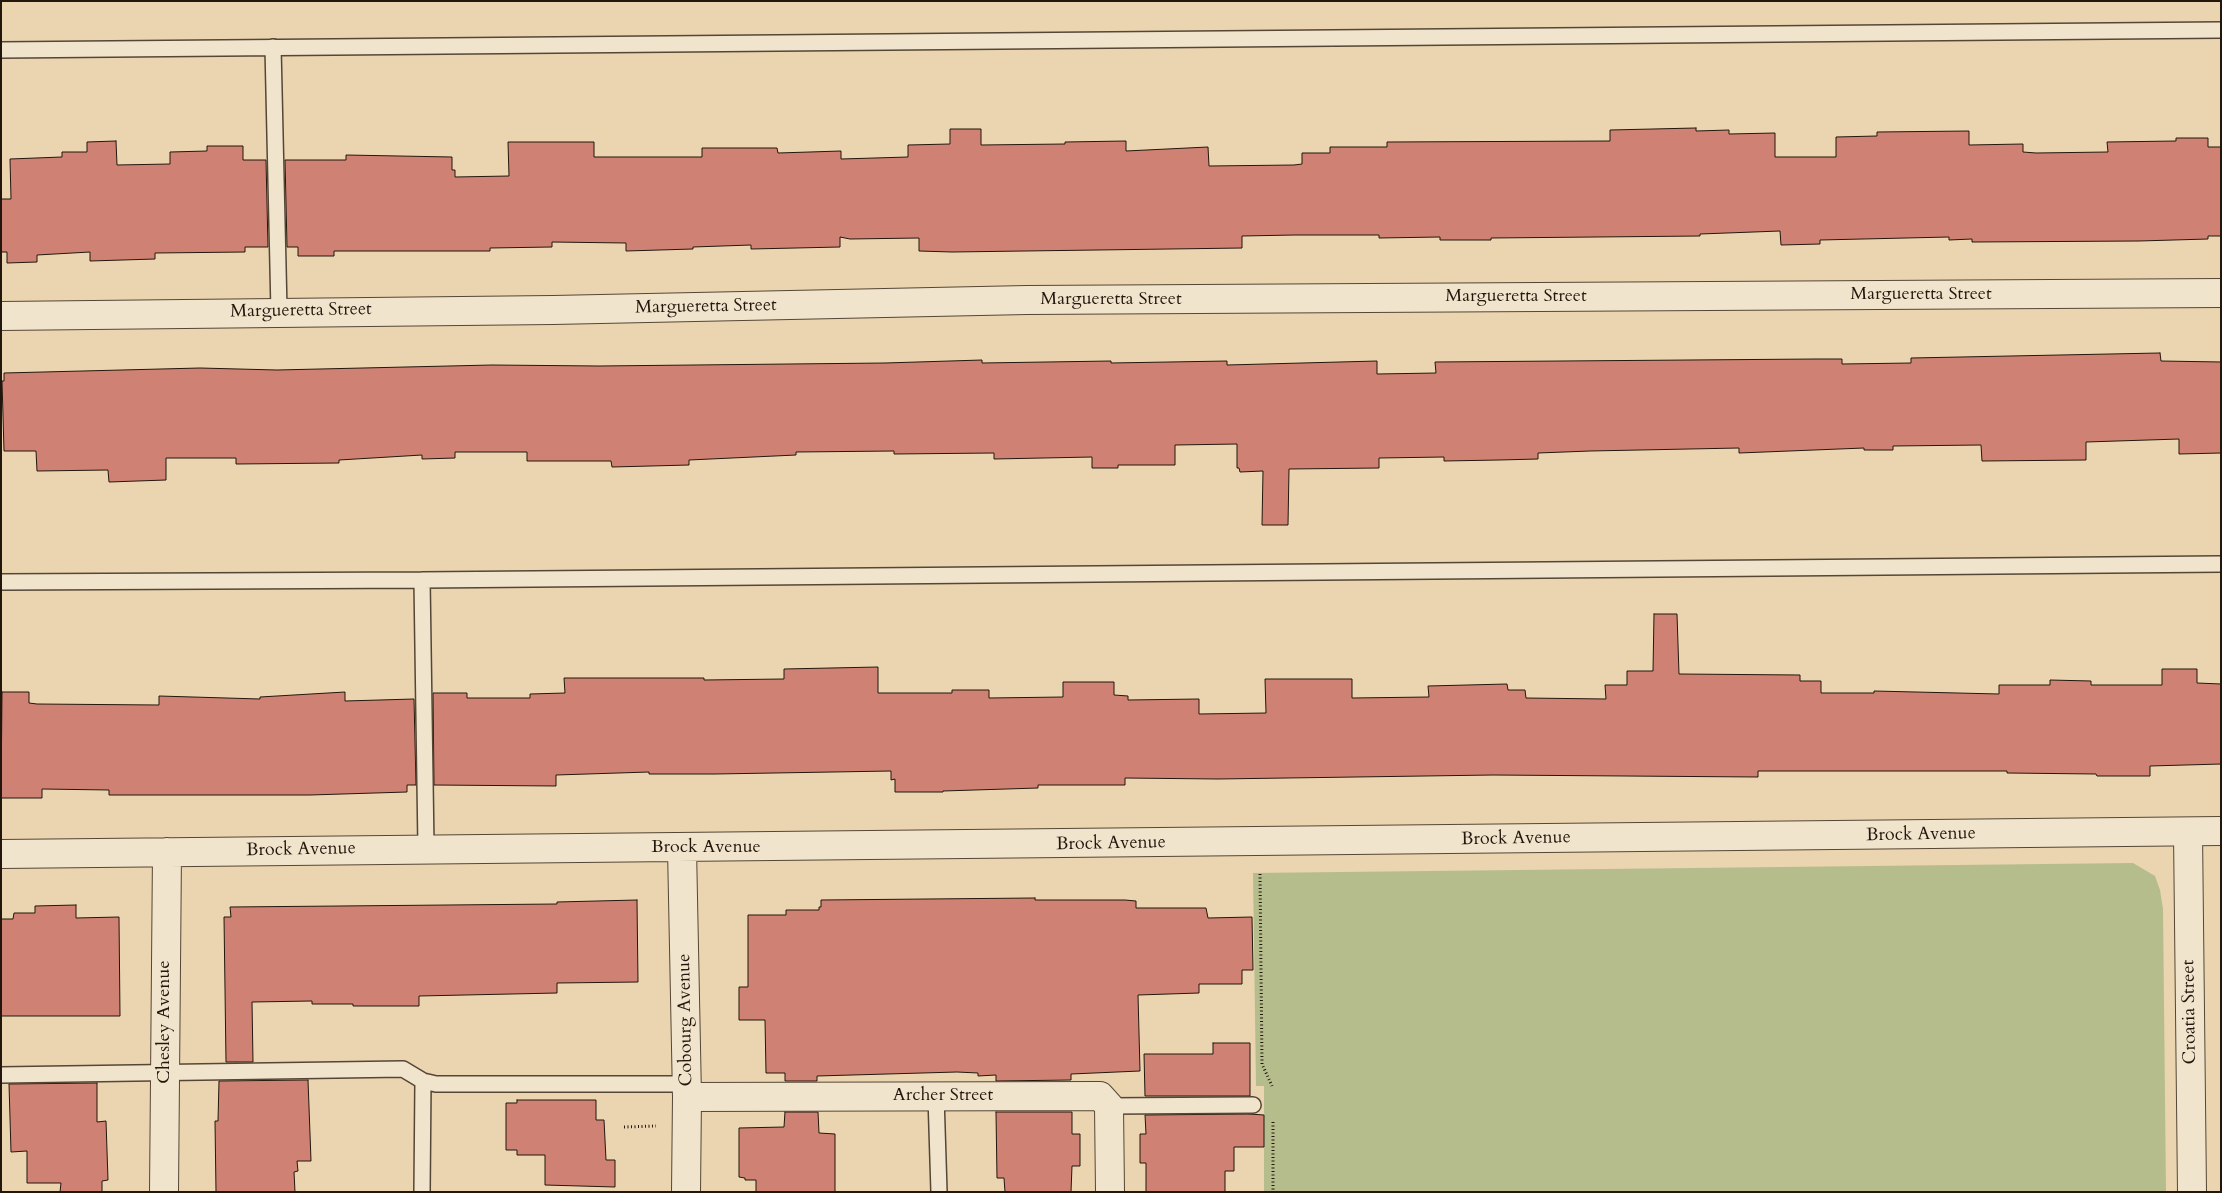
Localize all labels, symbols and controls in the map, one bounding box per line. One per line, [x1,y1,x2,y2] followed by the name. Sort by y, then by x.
[1850,284,1992,306] street label: Margueretta Street
[1445,286,1587,308] street label: Margueretta Street
[1040,289,1182,311] street label: Margueretta Street
[635,295,777,319] street label: Margueretta Street
[230,299,372,323] street label: Margueretta Street
[1866,823,1976,847] street label: Brock Avenue
[1461,827,1571,851] street label: Brock Avenue
[1056,832,1166,856] street label: Brock Avenue
[651,837,761,859] street label: Brock Avenue
[246,838,356,862] street label: Brock Avenue
[674,954,698,1086] street label: Cobourg Avenue
[154,960,176,1084] street label: Chesley Avenue
[2178,960,2202,1064] street label: Croatia Street
[893,1085,993,1107] street label: Archer Street

